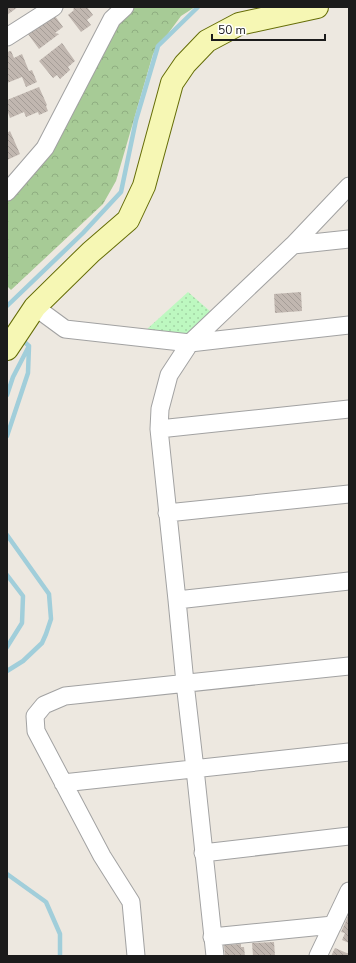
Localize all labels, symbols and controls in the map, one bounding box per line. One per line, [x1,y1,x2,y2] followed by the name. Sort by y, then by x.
[212,16,325,42] scale bar
[218,22,246,38] text: 50 m

